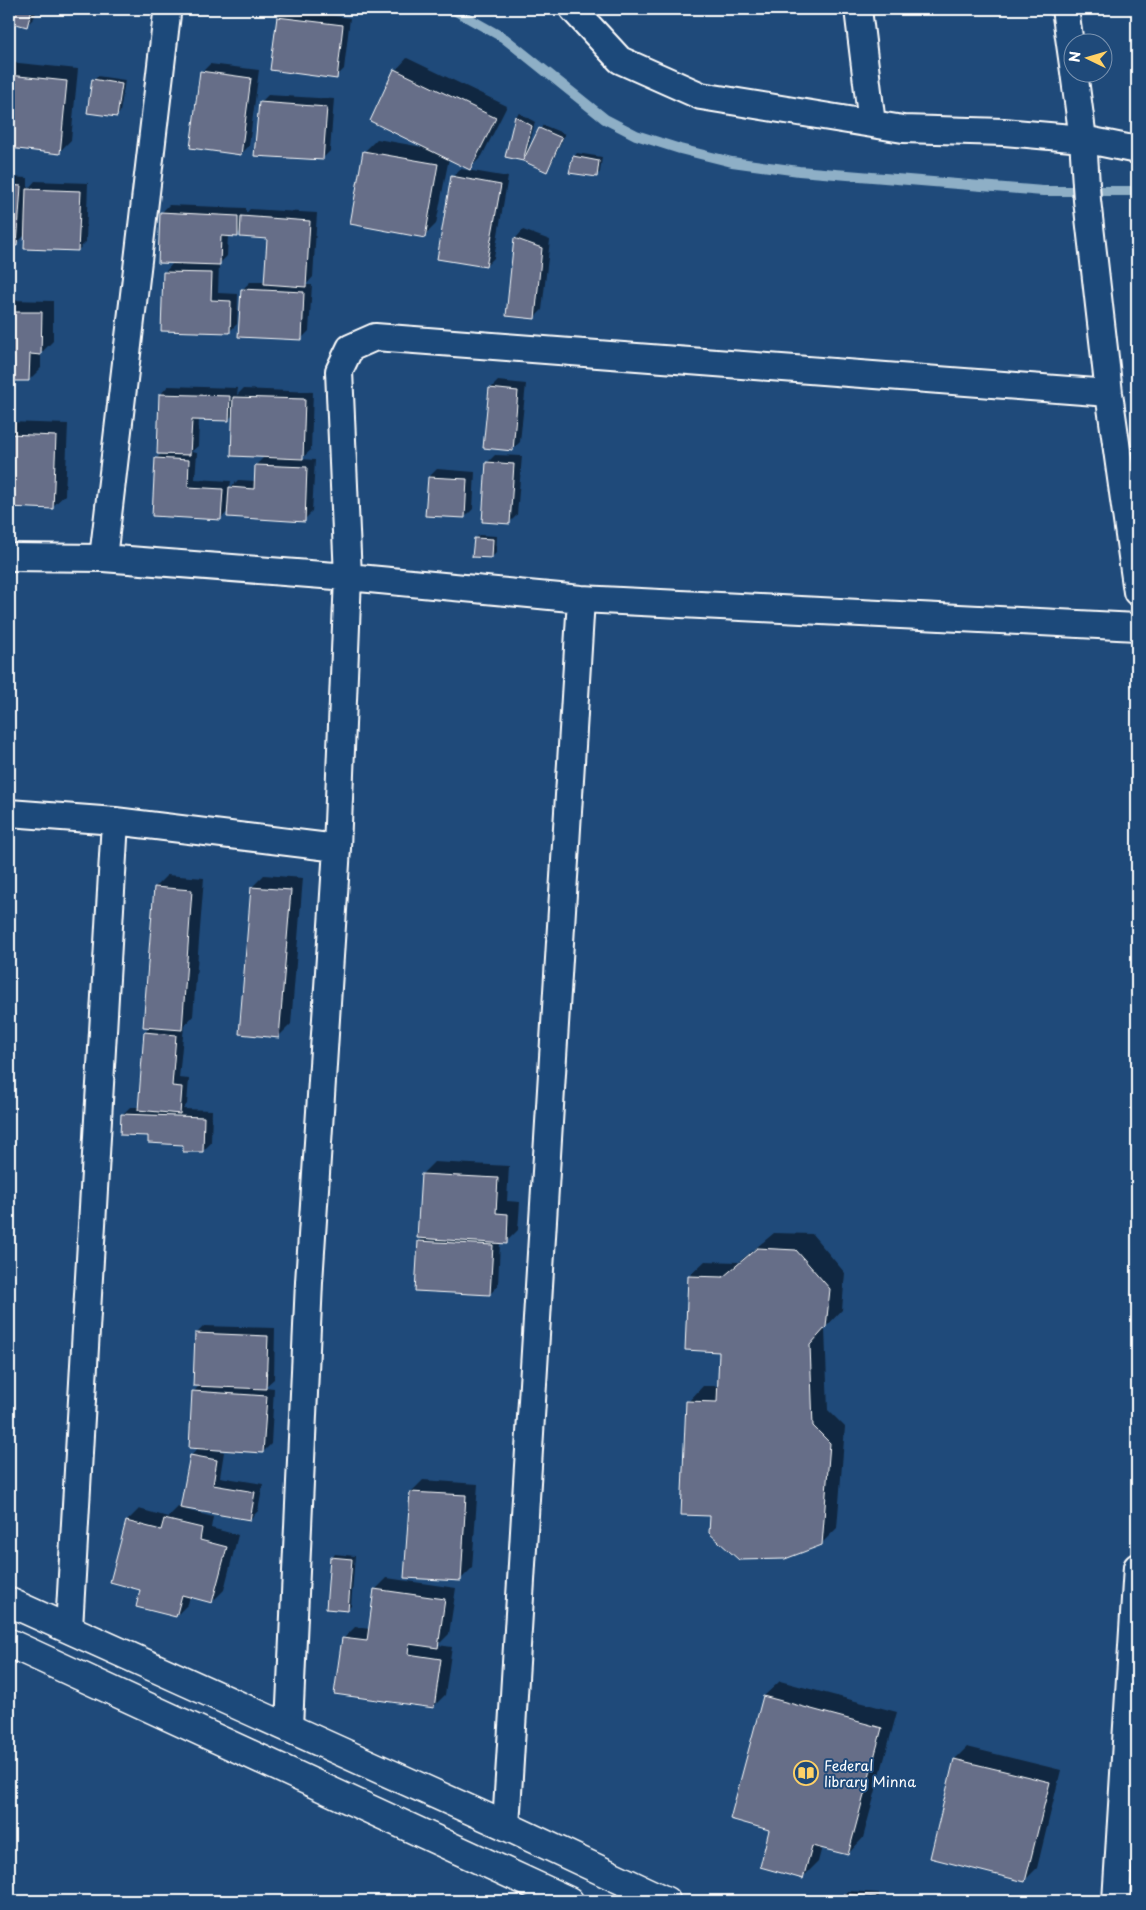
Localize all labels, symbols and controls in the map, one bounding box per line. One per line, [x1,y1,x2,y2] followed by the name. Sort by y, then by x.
[1064,32,1114,82] north arrow
[1064,50,1085,63] text: N
[824,1755,916,1792] place label: Federal library Minna
[793,1760,819,1786] library icon: Federal library Minna

